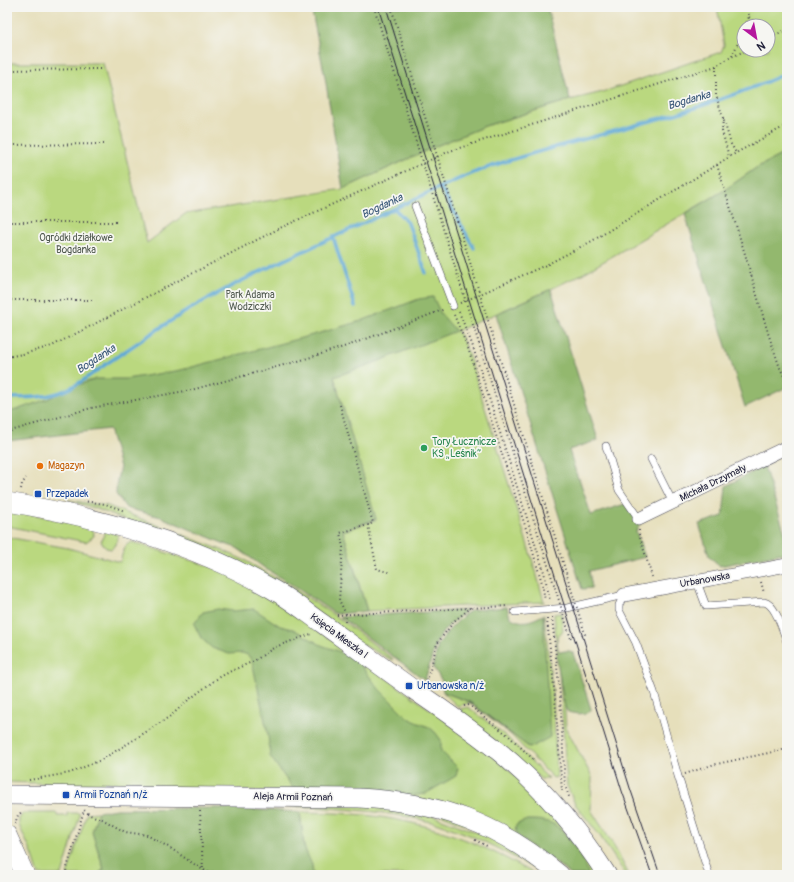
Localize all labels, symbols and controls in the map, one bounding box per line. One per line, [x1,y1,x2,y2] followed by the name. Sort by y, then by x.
[736,18,776,58] north arrow
[754,39,768,54] text: N
[666,87,713,112] water label: Bogdanka
[359,190,405,221] water label: Bogdanka
[39,232,113,256] park label: Ogródki działkowe Bogdanka
[225,289,275,313] park label: Park Adama Wodziczki
[74,341,119,376] water label: Bogdanka
[432,436,496,460] place label: Tory Łucznicze KS „Leśnik”
[419,443,429,453] marker: Tory Łucznicze KS „Leśnik”
[48,460,85,472] place label: Magazyn
[35,461,45,471] marker: Magazyn
[678,461,749,504] street label: Michała Drzymały
[46,488,89,500] place label: Przepadek
[33,489,43,499] marker: Przepadek
[679,570,731,590] street label: Urbanowska
[308,611,370,661] street label: Księcia Mieszka I
[417,680,484,692] place label: Urbanowska n/ż
[404,681,414,691] marker: Urbanowska n/ż
[74,789,147,801] place label: Armii Poznań n/ż
[61,790,71,800] marker: Armii Poznań n/ż
[253,790,333,804] street label: Aleja Armii Poznań

